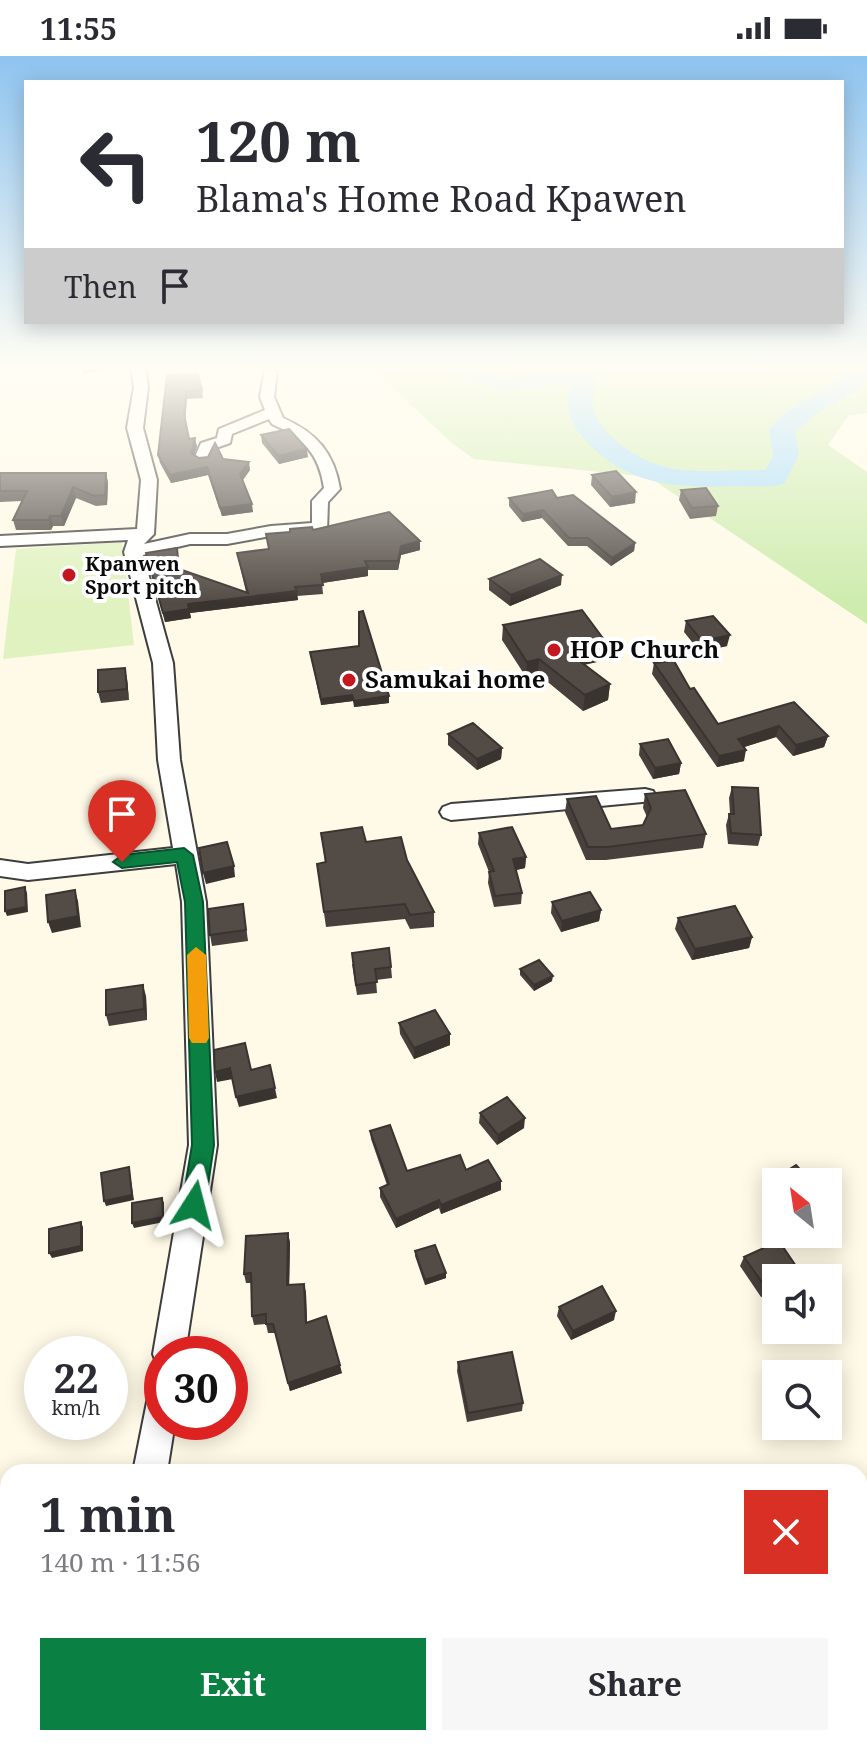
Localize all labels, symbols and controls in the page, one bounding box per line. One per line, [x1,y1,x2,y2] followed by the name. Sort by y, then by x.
[40,8,117,49] text: 11:55
[196,102,361,178] text: 120 m
[64,112,168,216] icon: left
[196,174,687,223] text: Blama's Home Road Kpawen
[153,264,197,308] icon: arrive
[64,266,137,307] text: Then
[85,550,197,600] place label: Kpanwen Sport pitch
[60,566,78,584] marker: Kpanwen Sport pitch
[570,632,719,665] place label: HOP Church
[545,641,563,659] marker: HOP Church
[365,662,545,695] place label: Samukai home
[340,671,358,689] marker: Samukai home
[88,780,156,862] pin
[100,792,144,836] icon: arrive
[152,1163,236,1247] position arrow
[762,1168,842,1248] north arrow
[762,1168,842,1440] map controls
[762,1264,842,1344] button: sound
[144,1336,248,1440] speed limit sign: 30
[53,1350,99,1405] text: 22
[762,1360,842,1440] button: search
[51,1394,101,1421] text: km/h
[40,1481,176,1546] text: 1 min
[744,1490,828,1574] button: close
[40,1544,201,1580] text: 140 m · 11:56
[40,1638,426,1730] button: Exit
[442,1638,828,1730] button: Share

